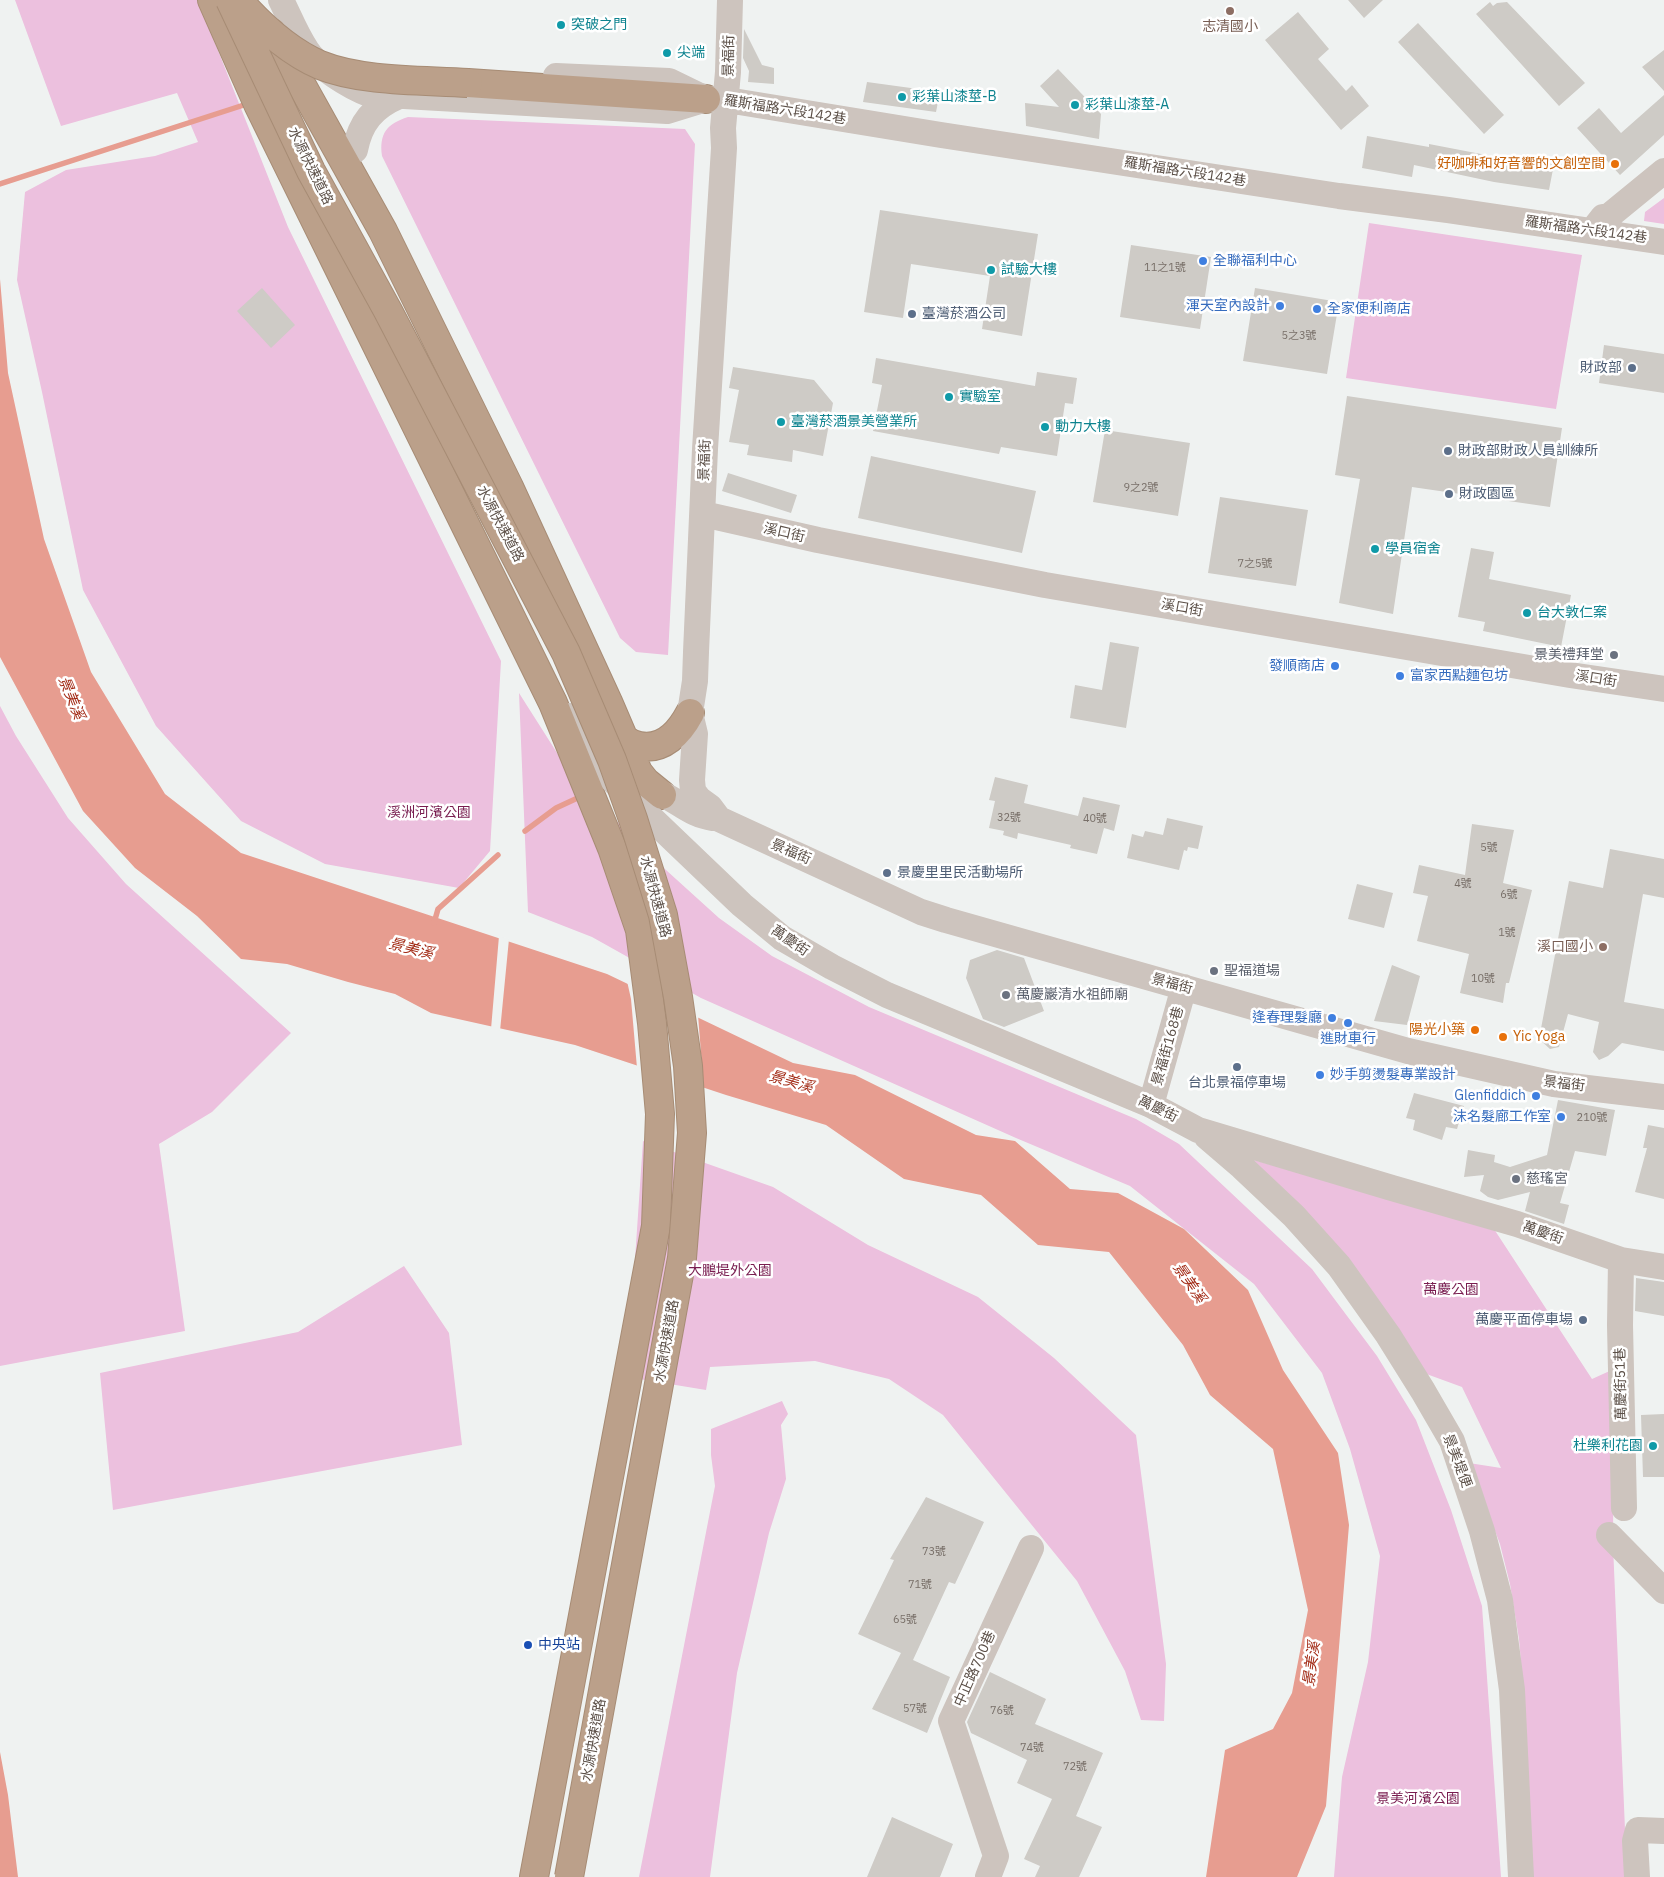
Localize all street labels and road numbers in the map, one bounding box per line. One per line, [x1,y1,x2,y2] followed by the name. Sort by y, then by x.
[720,35,738,77] street label: 景福街
[723,92,847,128] street label: 羅斯福路六段142巷
[284,125,336,207] street label: 水源快速道路
[1123,154,1247,190] street label: 羅斯福路六段142巷
[1524,213,1648,247] street label: 羅斯福路六段142巷
[696,439,714,481] street label: 景福街
[473,483,527,565] street label: 水源快速道路
[762,520,806,546] street label: 溪口街
[1160,596,1204,620] street label: 溪口街
[1574,667,1618,691] street label: 溪口街
[768,836,814,868] street label: 景福街
[636,854,674,940] street label: 水源快速道路
[768,922,812,960] street label: 萬慶街
[1150,970,1194,998] street label: 景福街
[1149,1005,1187,1087] street label: 景福街168巷
[1542,1073,1586,1095] street label: 景福街
[1135,1092,1181,1126] street label: 萬慶街
[1520,1218,1566,1248] street label: 萬慶街
[651,1298,683,1384] street label: 水源快速道路
[1612,1347,1630,1421] street label: 萬慶街51巷
[1439,1432,1475,1490] street label: 景美堤便
[951,1628,999,1710] street label: 中正路700巷
[578,1697,610,1783] street label: 水源快速道路

